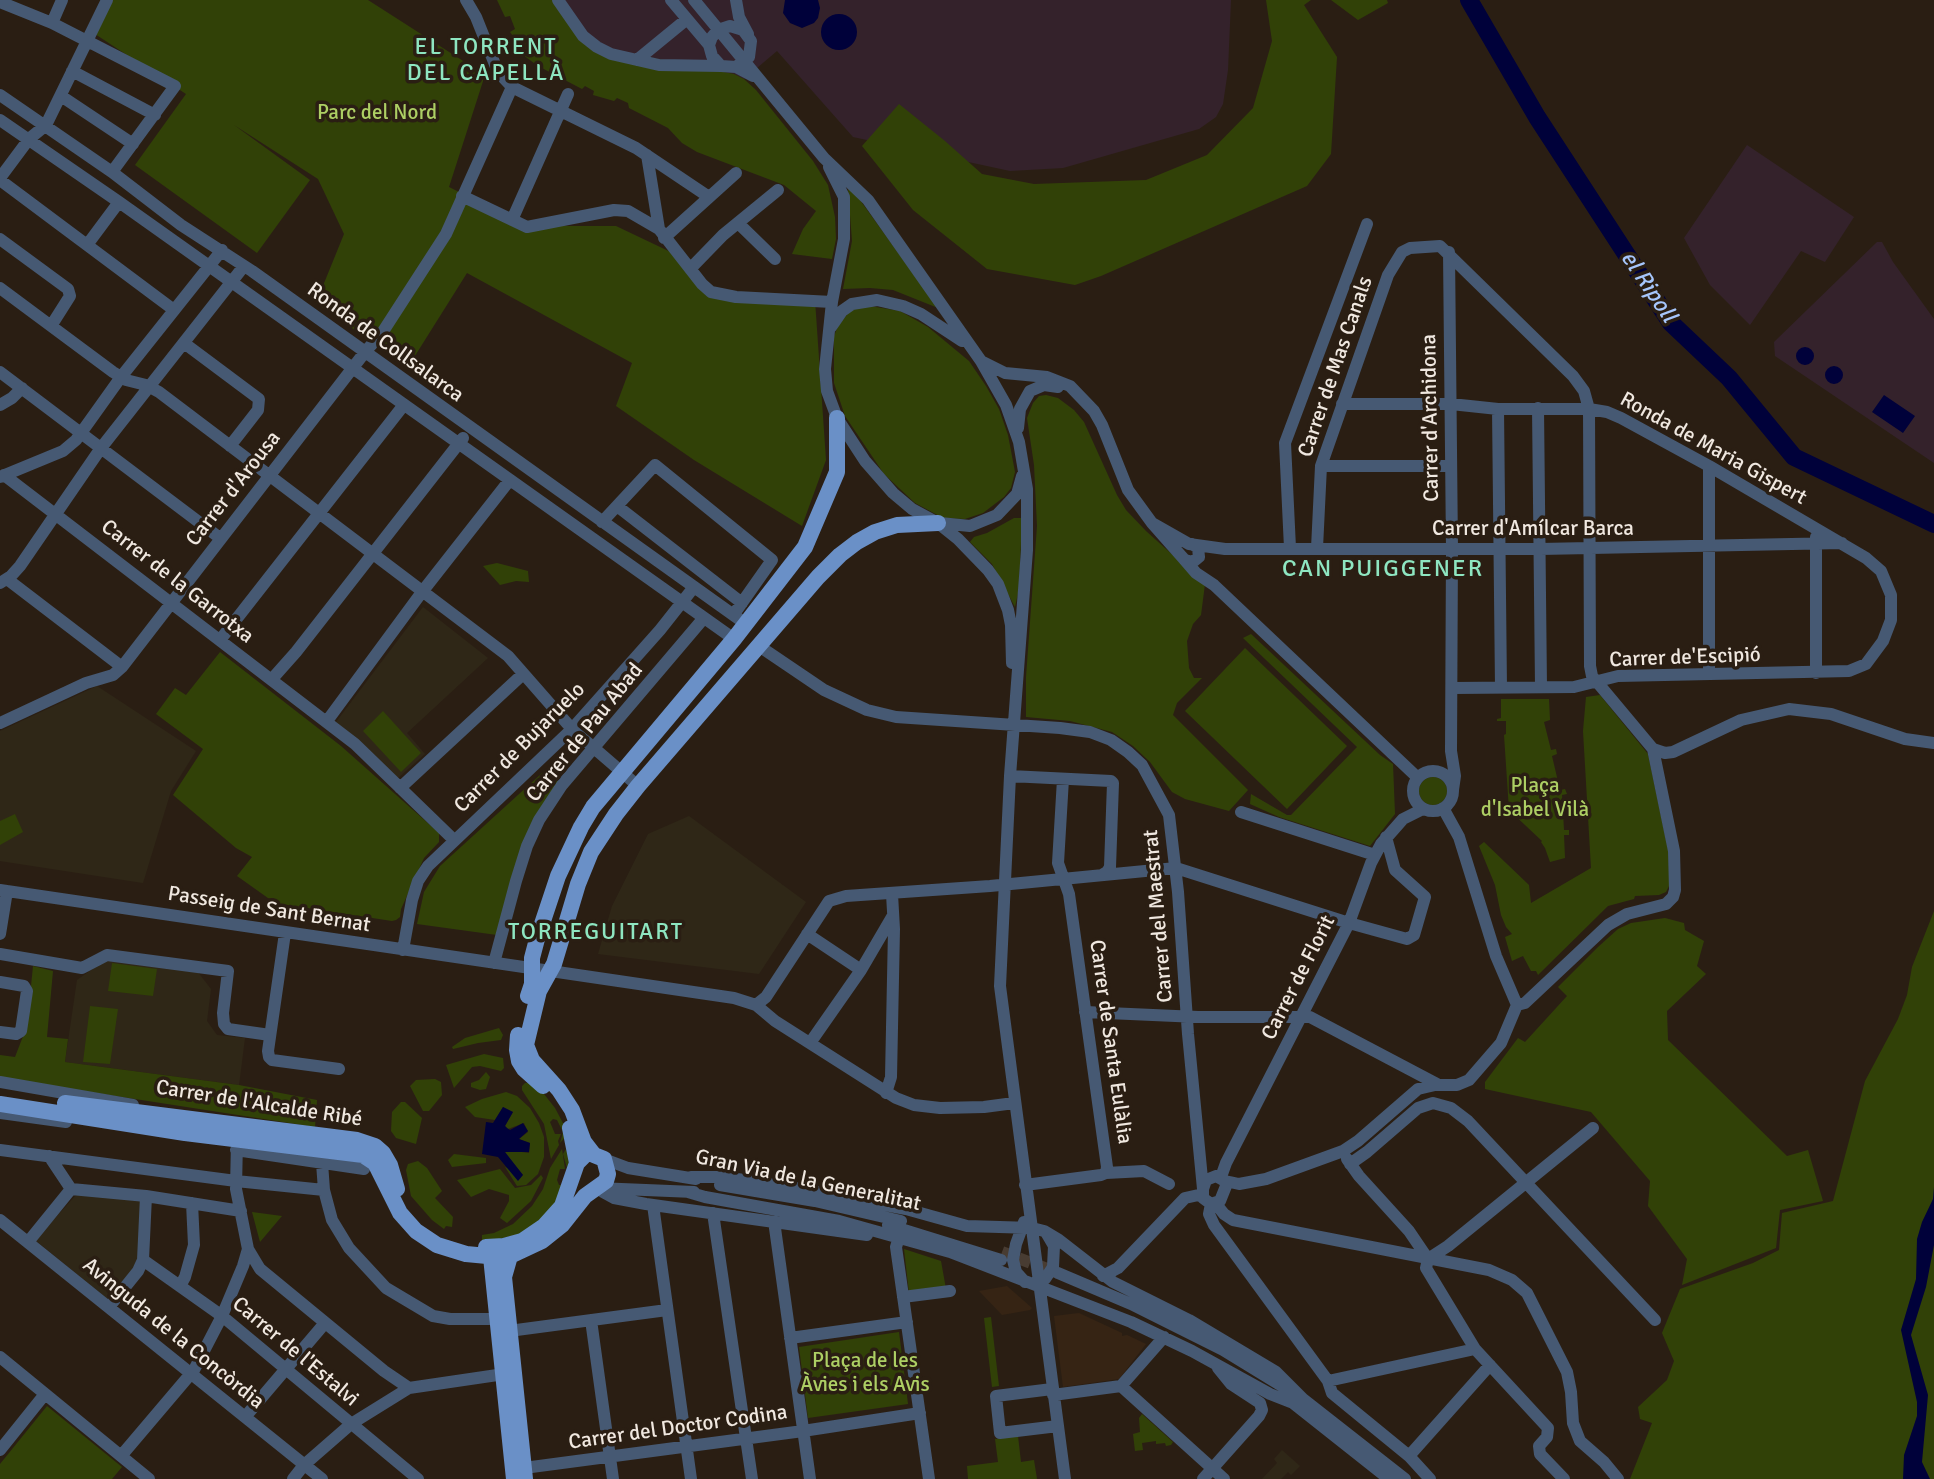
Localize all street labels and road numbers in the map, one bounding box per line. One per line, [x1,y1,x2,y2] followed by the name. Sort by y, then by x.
[1293,273,1379,461] street label: Carrer de Mas Canals
[302,278,468,408] street label: Ronda de Collsalarca
[1417,334,1445,502] street label: Carrer d'Archidona
[1615,387,1811,511] street label: Ronda de Maria Gispert
[181,426,287,552] street label: Carrer d'Arousa
[96,515,258,649] street label: Carrer de la Garrotxa
[1432,516,1634,542] street label: Carrer d'Amílcar Barca
[1609,643,1761,673] street label: Carrer de'Escipió
[521,659,649,807] street label: Carrer de Pau Abad
[449,677,591,819] street label: Carrer de Bujaruelo
[1139,829,1179,1003] street label: Carrer del Maestrat
[166,882,372,938] street label: Passeig de Sant Bernat
[1257,912,1341,1044] street label: Carrer de Florit
[1083,938,1137,1146] street label: Carrer de Santa Eulàlia
[154,1075,364,1133] street label: Carrer de l'Alcalde Ribé
[693,1145,923,1217] street label: Gran Via de la Generalitat
[77,1253,269,1415] street label: Avinguda de la Concòrdia
[227,1292,363,1412] street label: Carrer de l'Estalvi
[567,1400,789,1456] street label: Carrer del Doctor Codina

